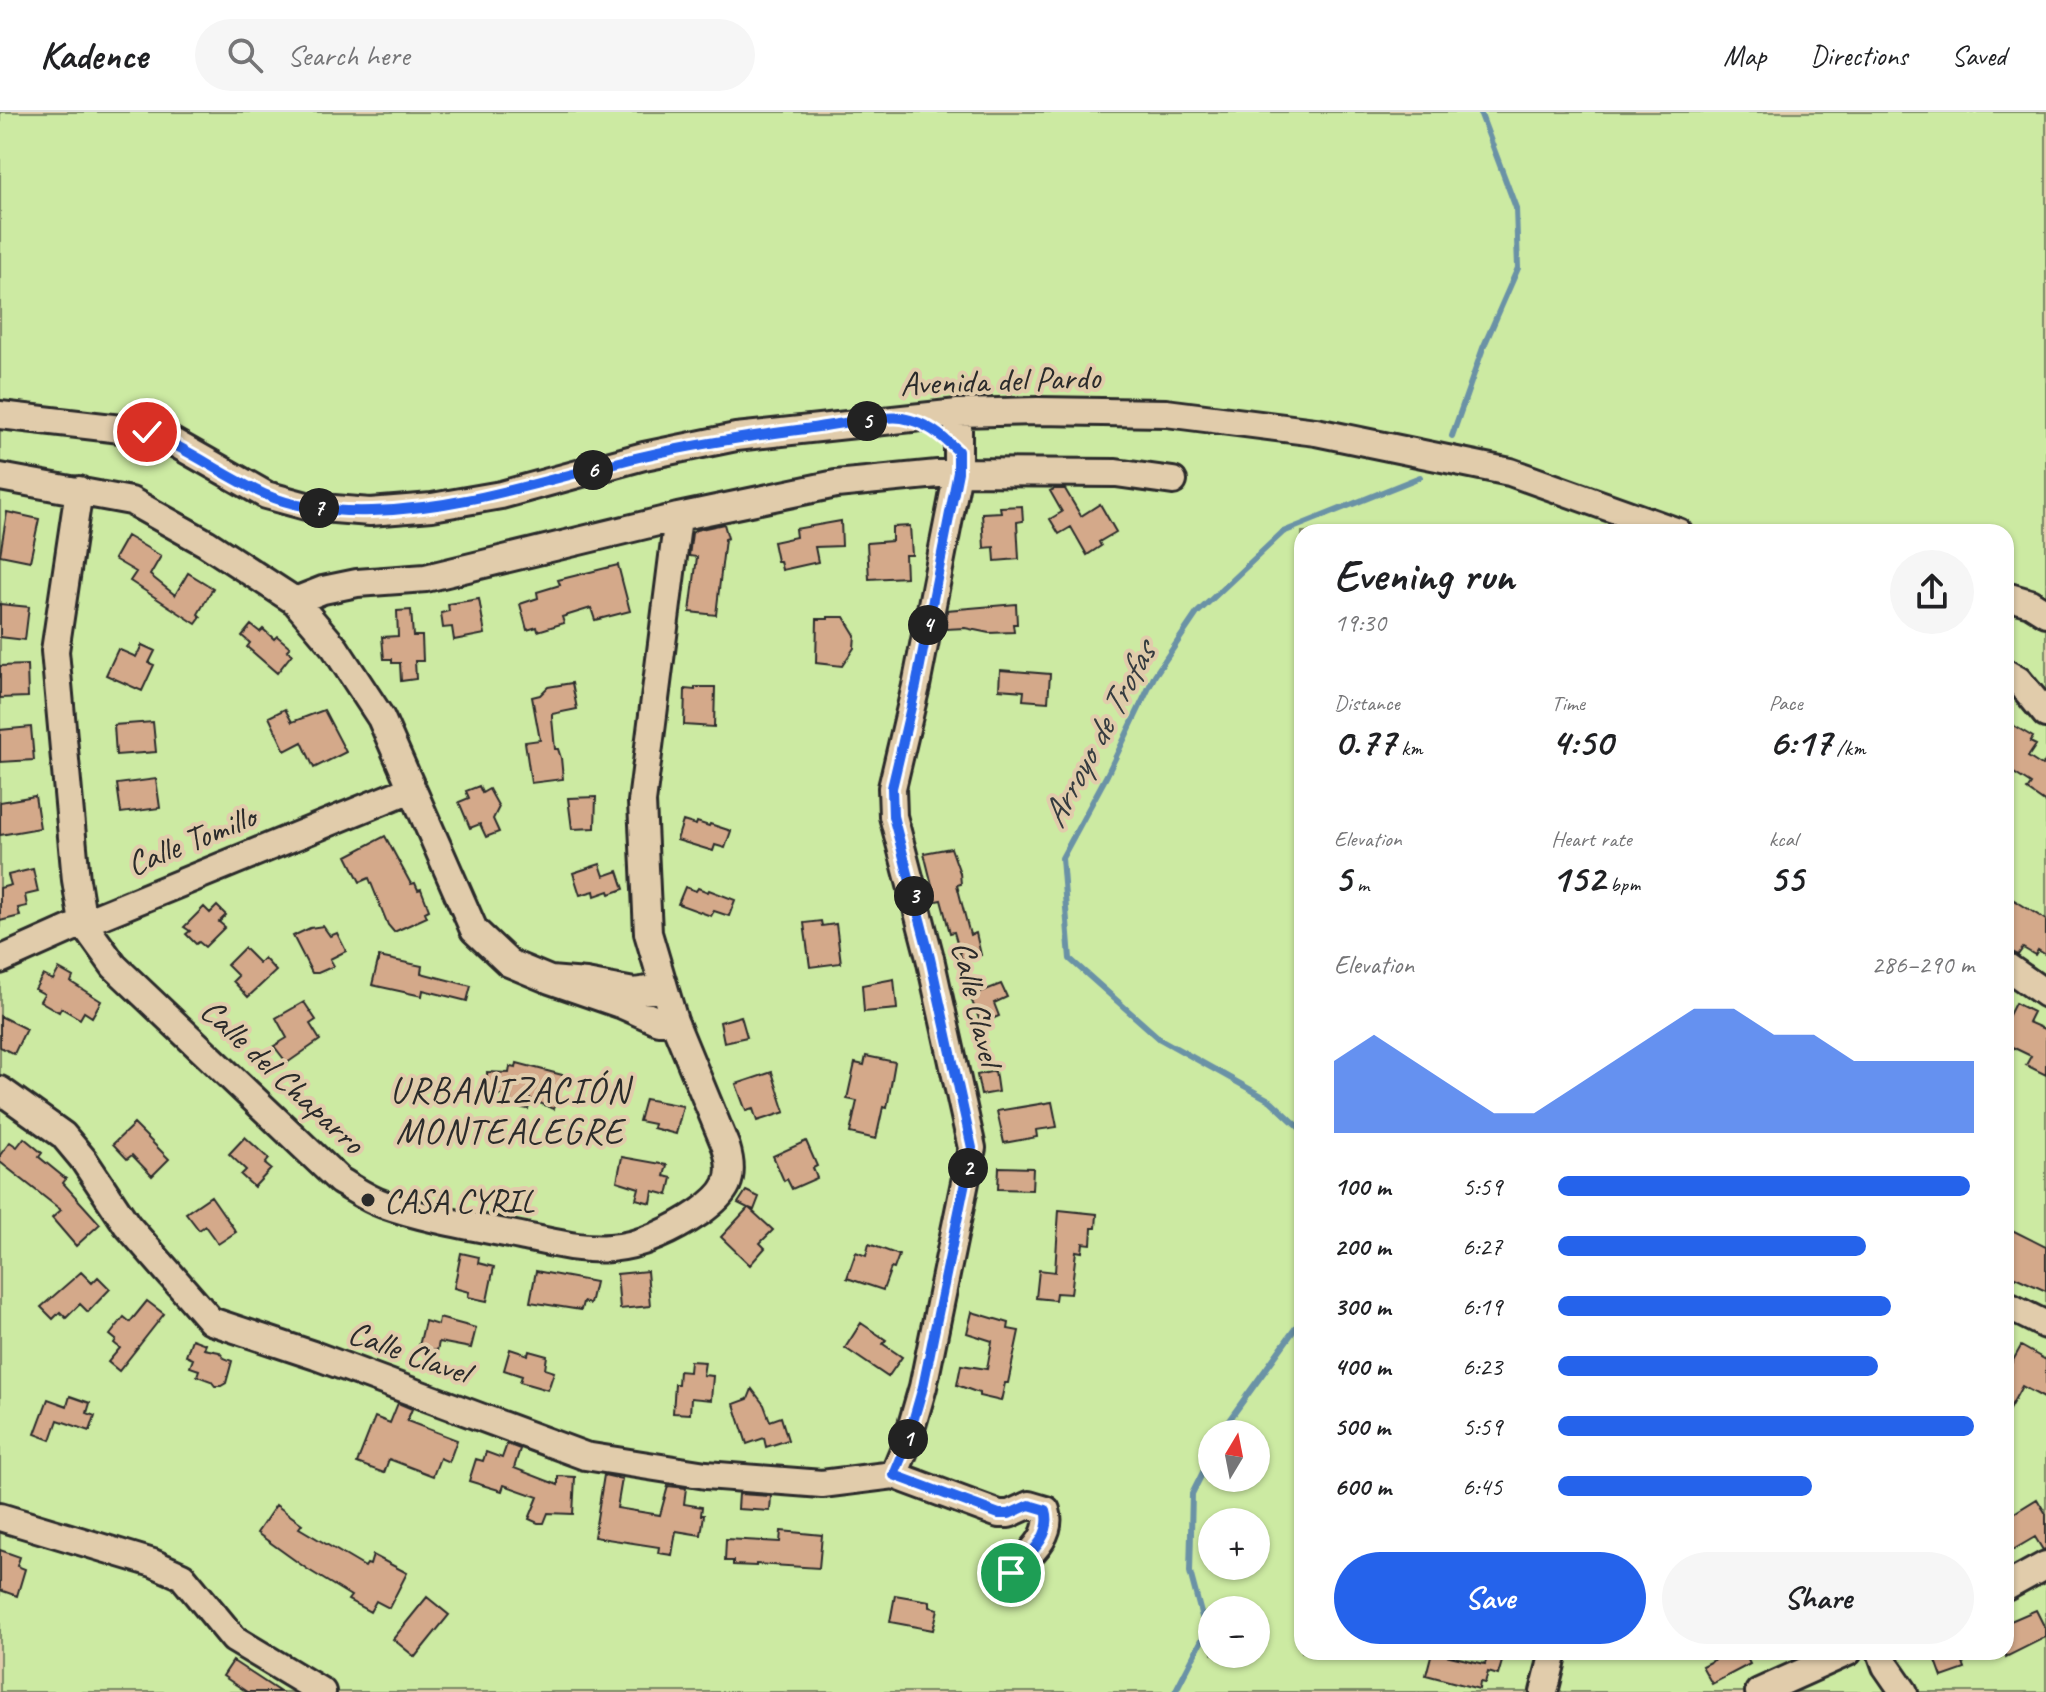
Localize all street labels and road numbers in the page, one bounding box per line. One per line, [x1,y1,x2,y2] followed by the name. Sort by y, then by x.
[899,355,1103,405] street label: Avenida del Pardo
[120,793,265,885] street label: Calle Tomillo
[942,937,1014,1075] street label: Calle Clavel
[192,989,376,1164] street label: Calle del Chaparro
[343,1310,481,1396] street label: Calle Clavel

